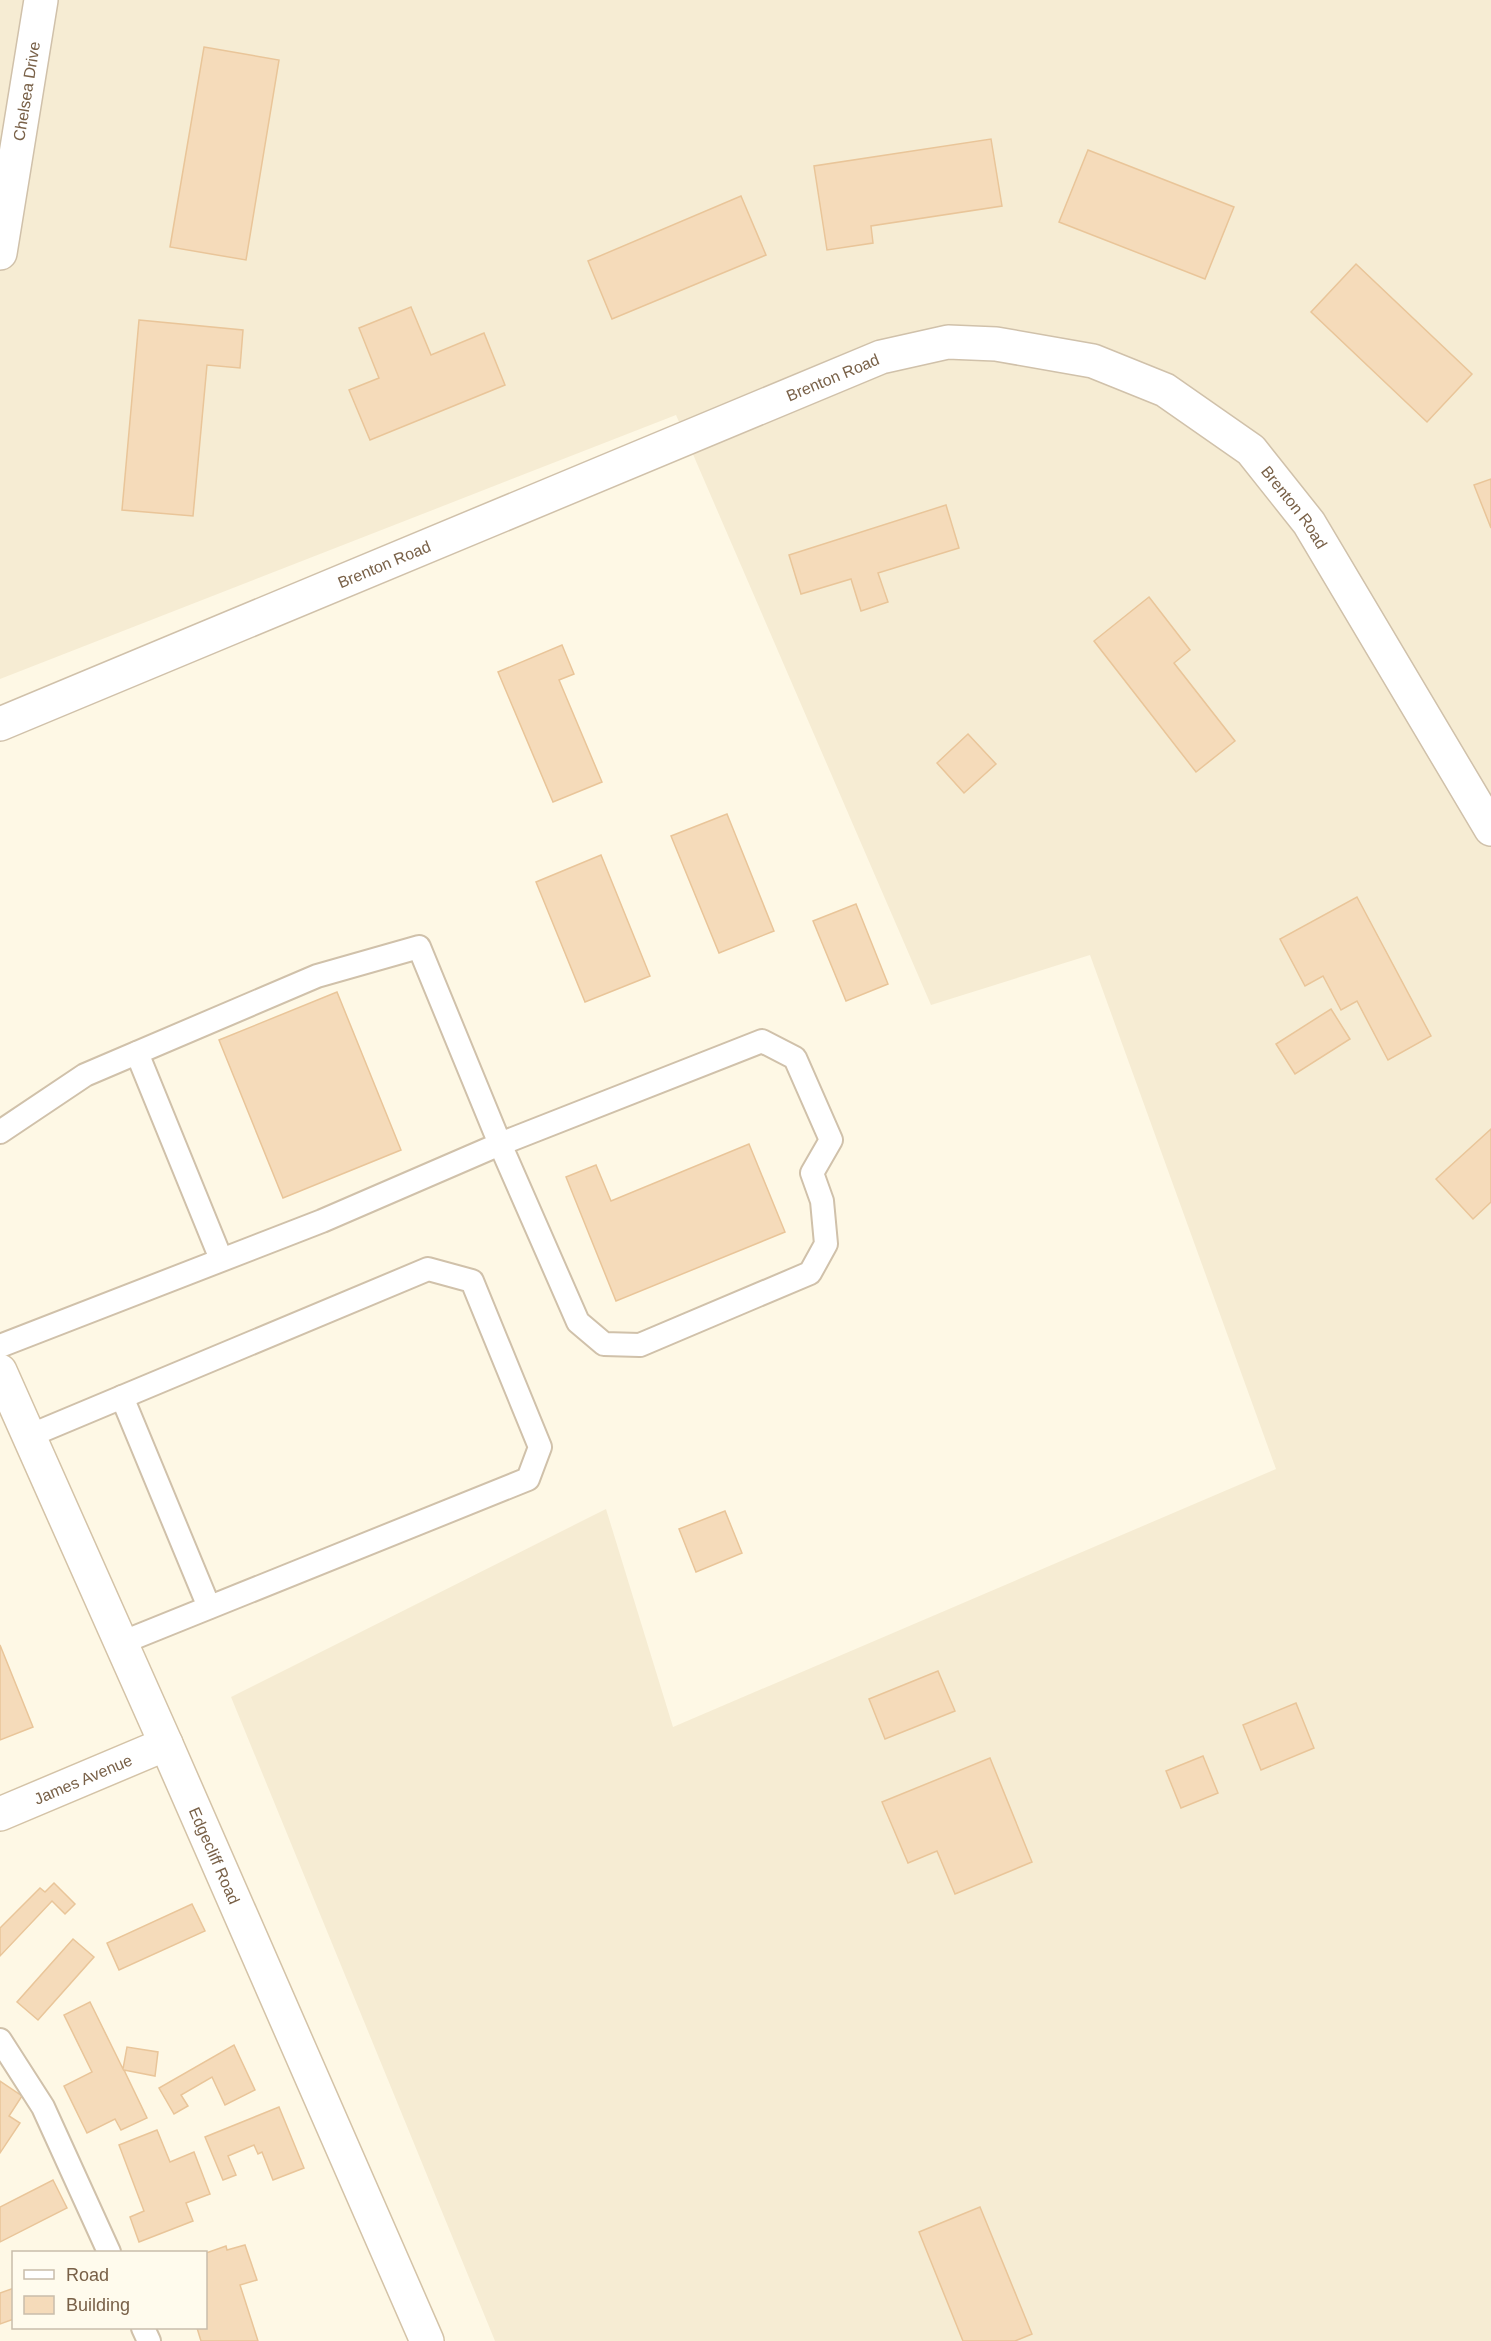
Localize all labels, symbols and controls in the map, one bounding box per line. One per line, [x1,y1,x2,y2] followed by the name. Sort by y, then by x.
[10,40,43,142] street label: Chelsea Drive
[784,351,882,404] street label: Brenton Road
[1258,463,1330,552] street label: Brenton Road
[335,538,433,591] street label: Brenton Road
[32,1751,135,1808] street label: James Avenue
[186,1805,243,1907] street label: Edgecliff Road
[12,2251,207,2329] legend
[66,2265,109,2285] text: Road
[66,2295,130,2315] text: Building

